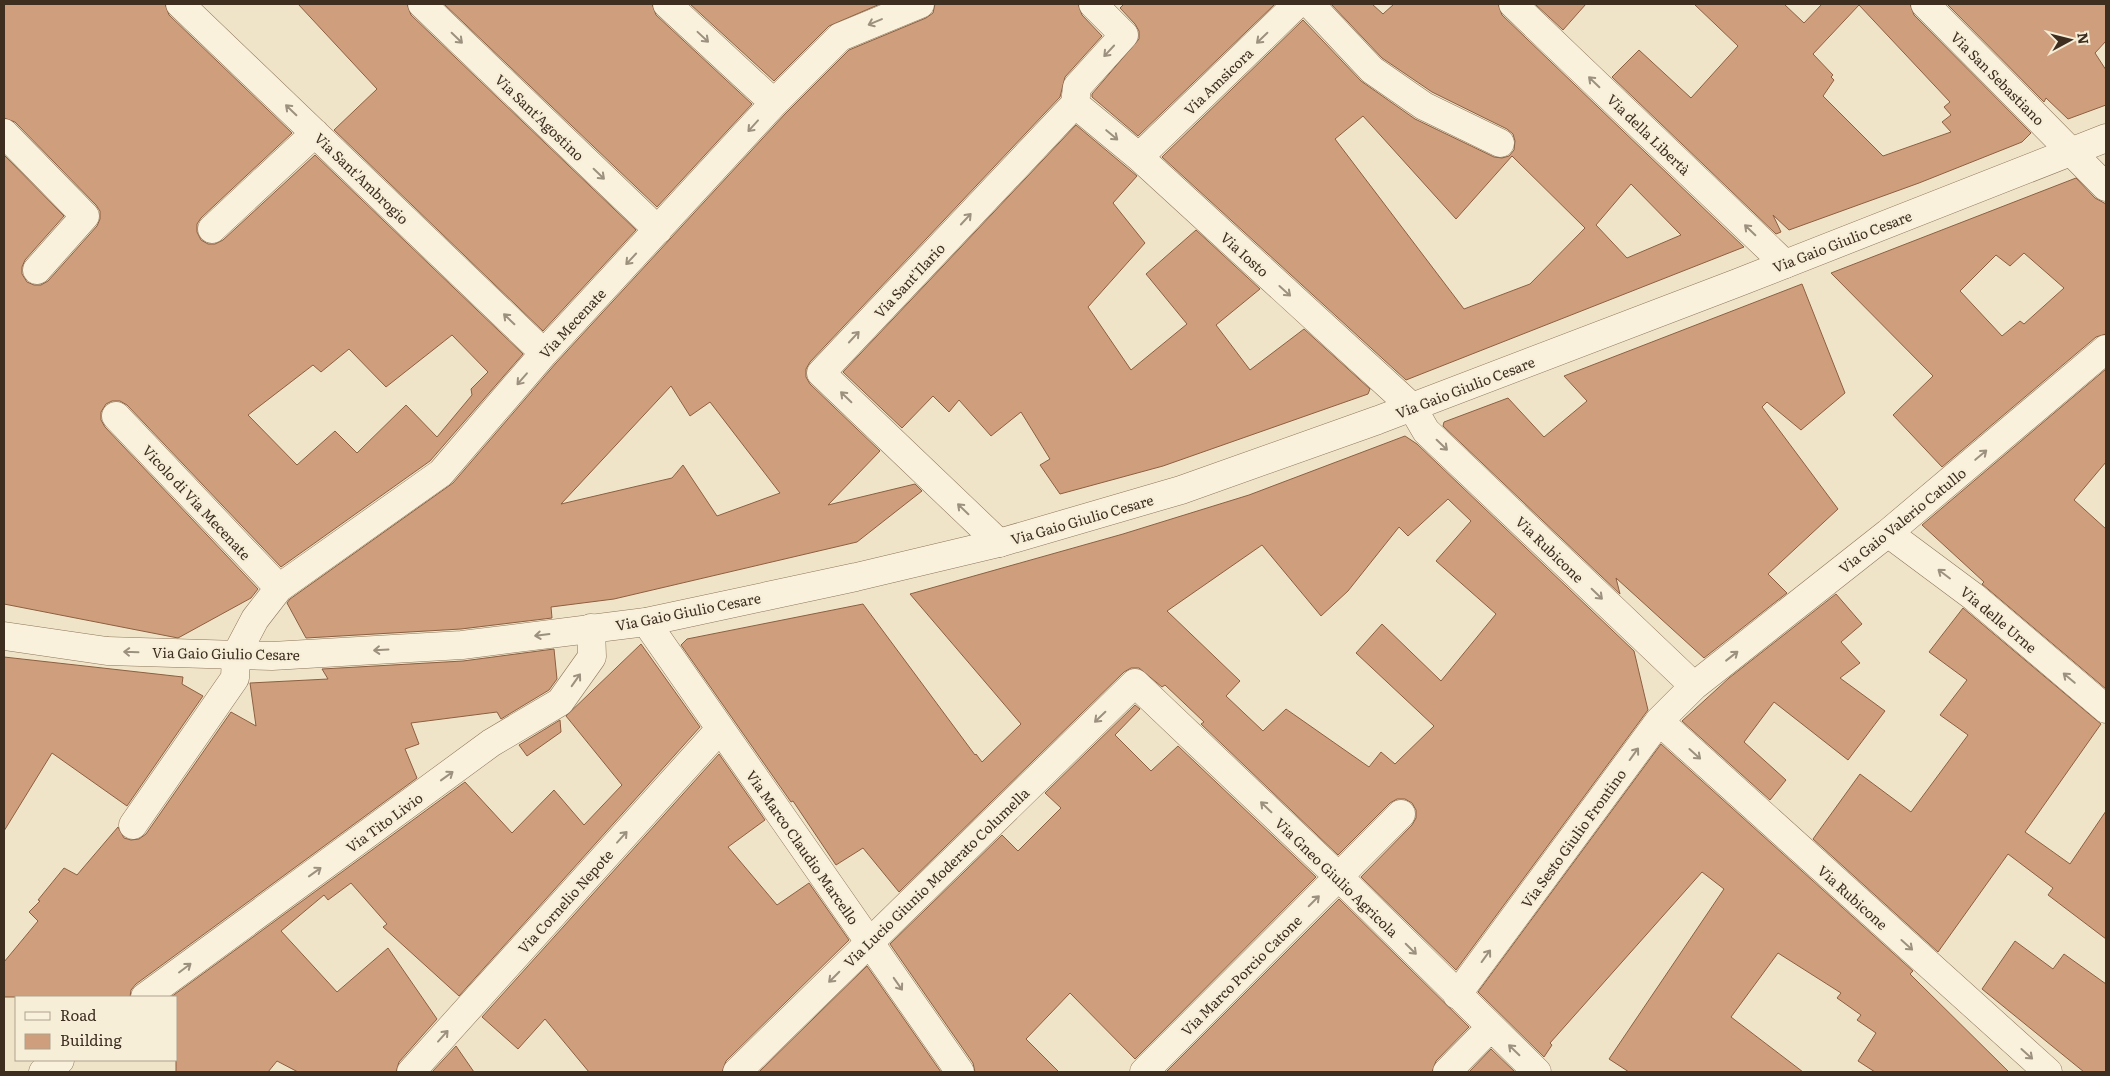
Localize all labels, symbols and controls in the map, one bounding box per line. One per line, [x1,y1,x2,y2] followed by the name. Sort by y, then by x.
[2045,15,2095,65] north arrow
[868,18,883,28] one-way arrow
[1947,27,2049,129] street label: Via San Sebastiano
[451,31,463,44] one-way arrow
[696,31,709,43] one-way arrow
[2073,31,2095,46] text: N
[1256,32,1268,44] one-way arrow
[1179,43,1257,119] street label: Via Amsicora
[1103,45,1115,58] one-way arrow
[491,69,589,165] street label: Via Sant'Agostino
[1588,76,1601,88] one-way arrow
[1603,89,1695,179] street label: Via della Libertà
[284,104,297,116] one-way arrow
[747,120,759,133] one-way arrow
[310,128,414,228] street label: Via Sant'Ambrogio
[1106,130,1119,141] one-way arrow
[593,168,606,180] one-way arrow
[1770,205,1914,277] street label: Via Gaio Giulio Cesare
[960,213,972,226] one-way arrow
[1744,224,1756,236] one-way arrow
[1216,227,1274,281] street label: Via Iosto
[869,238,949,322] street label: Via Sant'Ilario
[625,253,637,266] one-way arrow
[534,283,610,363] street label: Via Mecenate
[1279,285,1292,297] one-way arrow
[503,313,515,325] one-way arrow
[848,331,860,344] one-way arrow
[1393,351,1537,423] street label: Via Gaio Giulio Cesare
[516,373,527,386] one-way arrow
[840,391,852,403] one-way arrow
[1435,439,1448,451] one-way arrow
[138,440,256,564] street label: Vicolo di Via Mecenate
[1974,450,1987,461] one-way arrow
[1834,462,1970,578] street label: Via Gaio Valerio Catullo
[1008,489,1156,549] street label: Via Gaio Giulio Cesare
[957,503,970,515] one-way arrow
[1511,511,1589,587] street label: Via Rubicone
[1938,569,1951,580] one-way arrow
[1957,581,2041,657] street label: Via delle Urne
[614,587,762,635] street label: Via Gaio Giulio Cesare
[1591,588,1603,600] one-way arrow
[535,630,551,640] one-way arrow
[152,642,300,664] street label: Via Gaio Giulio Cesare
[373,645,389,654] one-way arrow
[123,647,140,657] one-way arrow
[1725,651,1738,662] one-way arrow
[2063,672,2076,683] one-way arrow
[571,673,581,687] one-way arrow
[1095,710,1107,722] one-way arrow
[1629,748,1640,761] one-way arrow
[1689,748,1702,760] one-way arrow
[1516,764,1630,912] street label: Via Sesto Giulio Frontino
[742,766,864,928] street label: Via Marco Claudio Marcello
[439,771,453,781] one-way arrow
[839,782,1033,971] street label: Via Lucio Giunio Moderato Columella
[342,787,426,857] street label: Via Tito Livio
[1259,801,1272,813] one-way arrow
[1271,813,1403,941] street label: Via Gneo Giulio Agricola
[616,831,628,844] one-way arrow
[513,845,617,957] street label: Via Cornelio Nepote
[1814,860,1892,934] street label: Via Rubicone
[308,867,322,877] one-way arrow
[1308,895,1320,908] one-way arrow
[1176,910,1306,1040] street label: Via Marco Porcio Catone
[1900,939,1913,951] one-way arrow
[1404,943,1417,955] one-way arrow
[1481,949,1491,963] one-way arrow
[178,963,191,974] one-way arrow
[828,970,840,982] one-way arrow
[893,977,903,991] one-way arrow
[15,996,178,1061] legend
[60,1003,96,1026] text: Road
[60,1028,122,1051] text: Building
[437,1030,449,1043] one-way arrow
[1507,1044,1520,1056] one-way arrow
[2021,1048,2034,1060] one-way arrow

